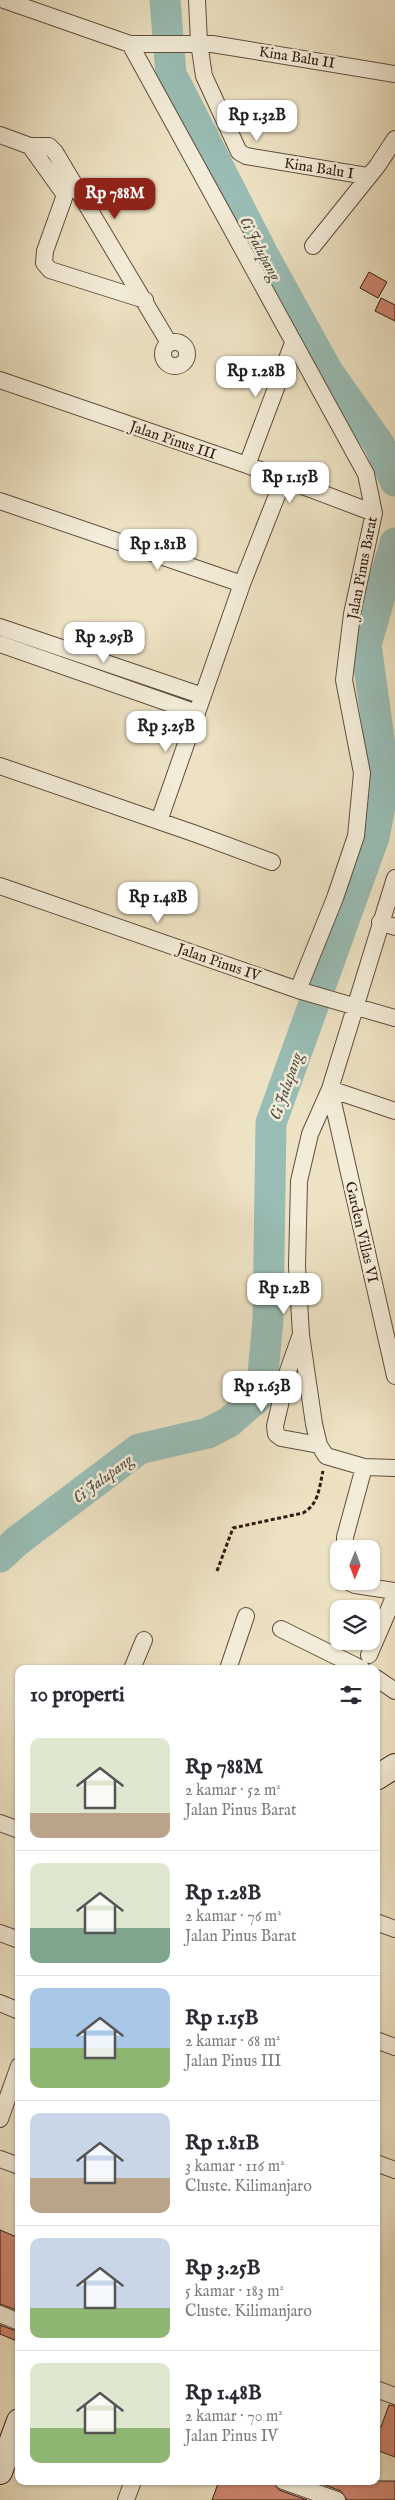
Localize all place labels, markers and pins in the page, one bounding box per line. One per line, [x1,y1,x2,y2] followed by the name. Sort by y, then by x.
[205,100,309,142] pin: Rp 1.32B
[69,178,161,220] pin: Rp 788M
[204,356,308,398] pin: Rp 1.28B
[238,462,342,504] pin: Rp 1.15B
[106,528,210,571] pin: Rp 1.81B
[52,622,156,664] pin: Rp 2.95B
[114,710,218,753] pin: Rp 3.25B
[106,882,210,924] pin: Rp 1.48B
[238,1272,330,1315] pin: Rp 1.2B
[210,1370,314,1413] pin: Rp 1.63B

